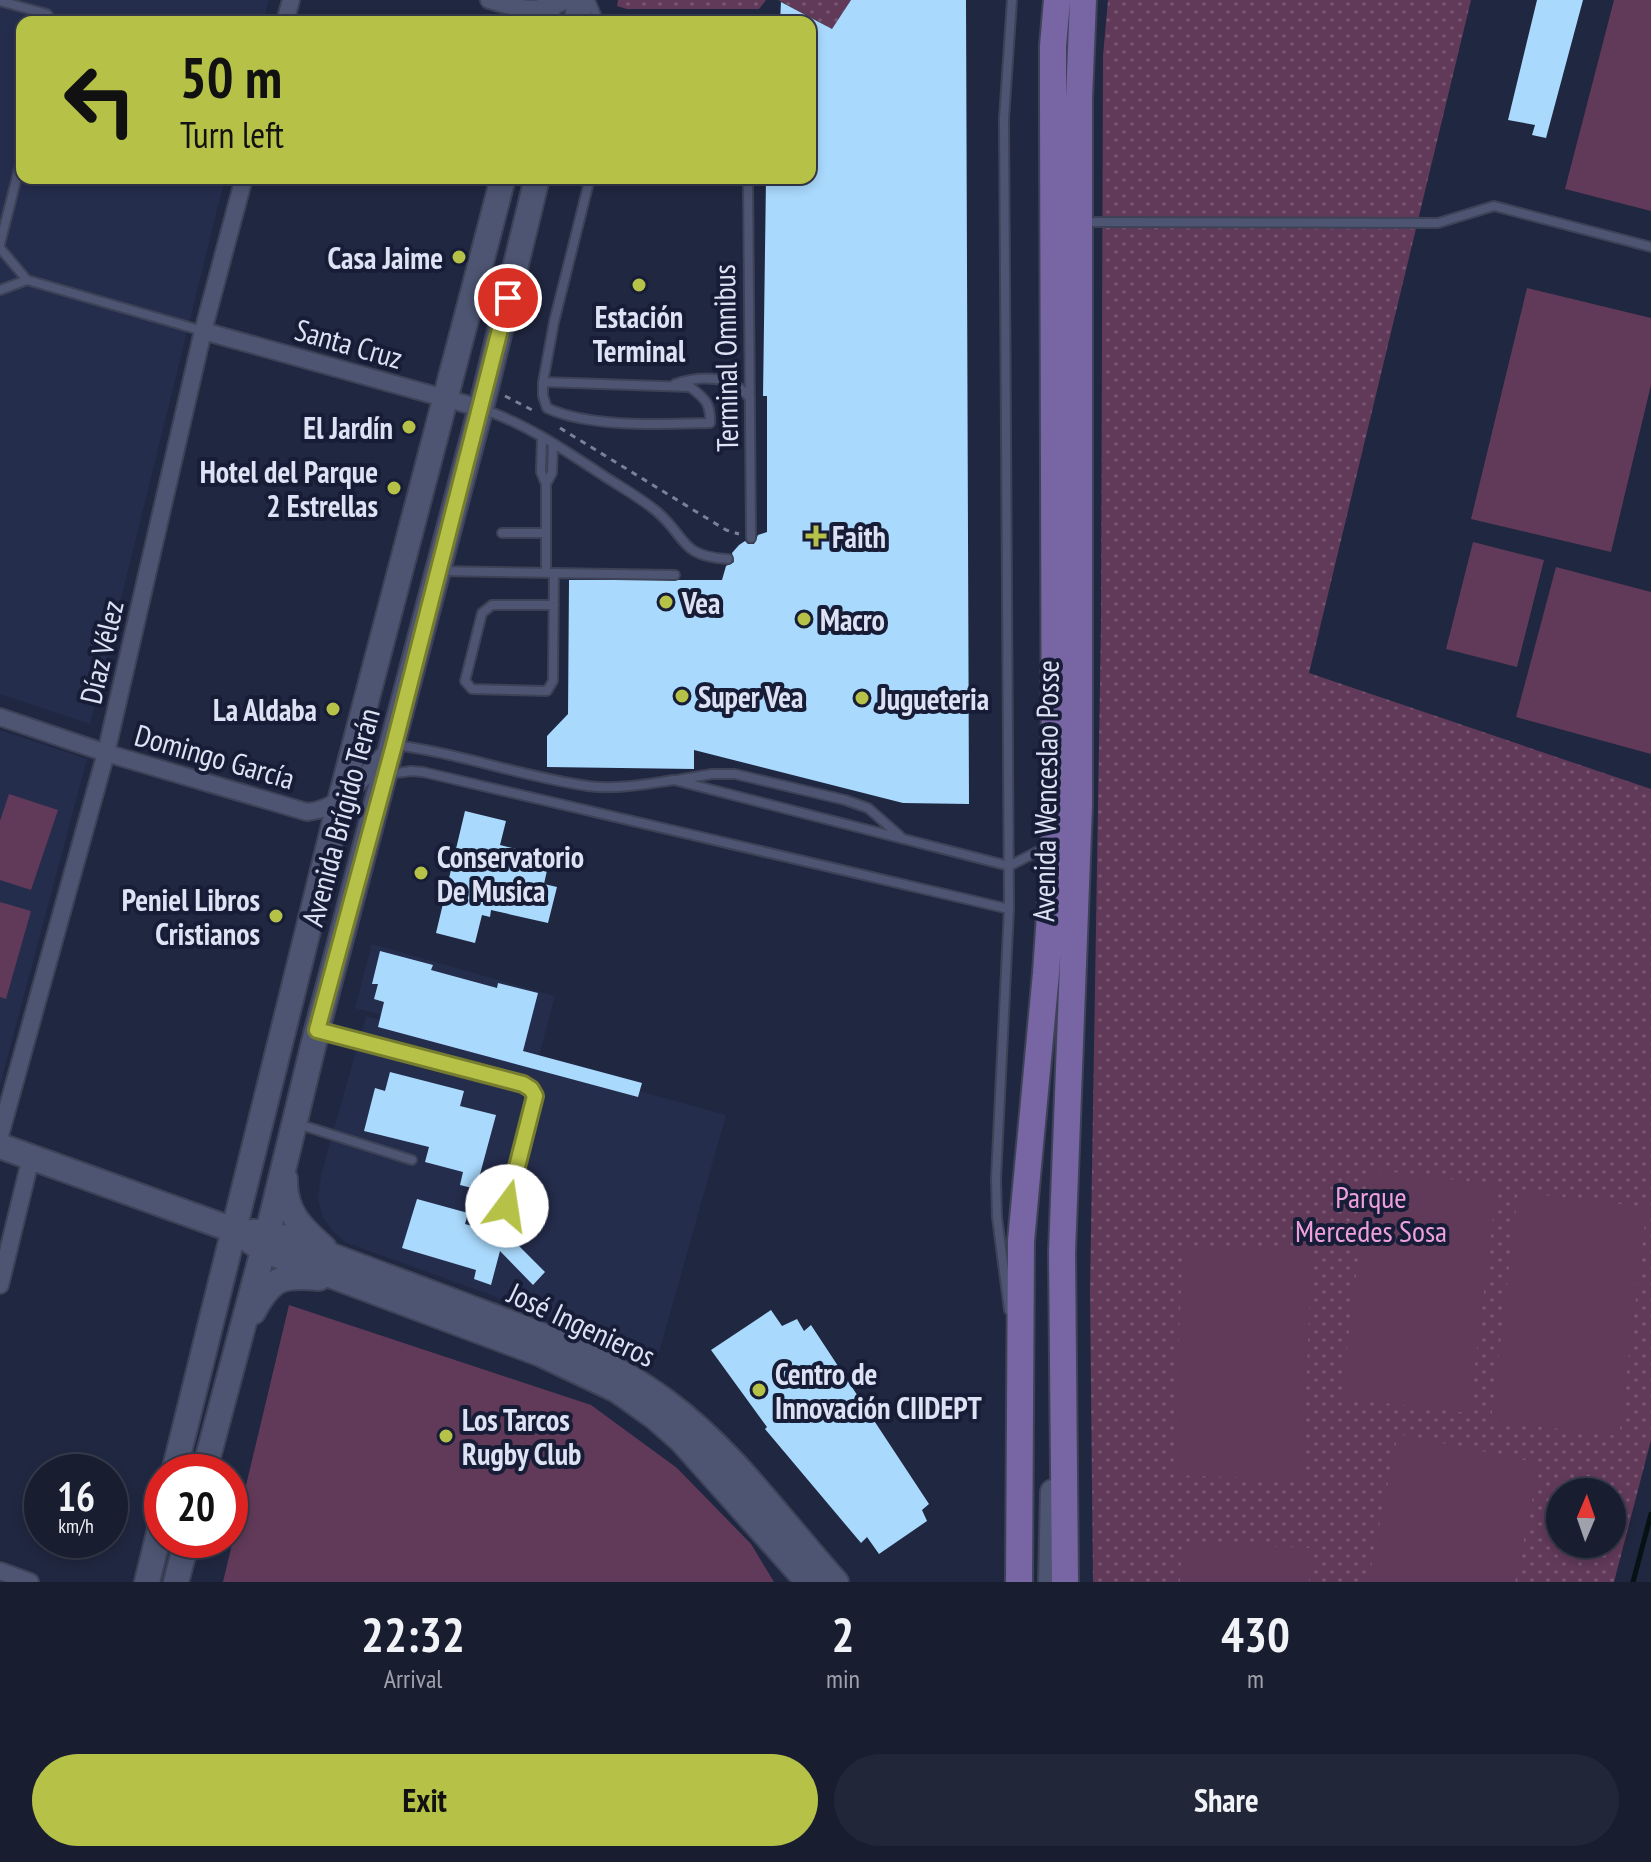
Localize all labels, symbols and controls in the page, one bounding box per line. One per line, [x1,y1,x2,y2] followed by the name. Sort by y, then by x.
[180,41,282,113] text: 50 m
[48,48,152,152] icon: left
[180,111,284,158] text: Turn left
[328,238,443,277] place label: Casa Jaime
[450,248,468,266] marker: Casa Jaime
[474,264,542,332] pin
[704,264,746,452] street label: Terminal Omnibus
[486,276,530,320] icon: arrive
[630,276,648,294] marker: Estación Terminal
[593,297,686,370] place label: Estación Terminal
[291,309,407,377] street label: Santa Cruz
[303,408,393,447] place label: El Jardín
[400,418,418,436] marker: El Jardín
[200,452,378,525] place label: Hotel del Parque 2 Estrellas
[385,479,403,497] marker: Hotel del Parque 2 Estrellas
[832,517,886,556] place label: Faith
[807,527,825,545] marker: Faith
[681,583,720,622] place label: Vea
[657,593,675,611] marker: Vea
[70,597,132,707] street label: Díaz Vélez
[820,600,885,639] place label: Macro
[795,610,813,628] marker: Macro
[1023,660,1067,922] street label: Avenida Wenceslao Posse
[698,677,803,716] place label: Super Vea
[877,679,989,718] place label: Jugueteria
[673,687,691,705] marker: Super Vea
[853,689,871,707] marker: Jugueteria
[213,690,317,729] place label: La Aldaba
[324,700,342,718] marker: La Aldaba
[292,704,388,930] street label: Avenida Brígido Terán
[131,715,299,797] street label: Domingo García
[437,837,584,910] place label: Conservatorio De Musica
[412,864,430,882] marker: Conservatorio De Musica
[122,880,260,953] place label: Peniel Libros Cristianos
[267,907,285,925] marker: Peniel Libros Cristianos
[465,1164,549,1248] position arrow
[1295,1177,1447,1250] park label: Parque Mercedes Sosa
[501,1273,662,1375] street label: José Ingenieros
[775,1354,982,1427] place label: Centro de Innovación CIIDEPT
[750,1381,768,1399] marker: Centro de Innovación CIIDEPT
[462,1400,581,1473] place label: Los Tarcos Rugby Club
[437,1427,455,1445] marker: Los Tarcos Rugby Club
[144,1454,248,1558] speed limit sign: 20
[57,1470,95,1522] text: 16
[1546,1478,1626,1558] north arrow
[1546,1478,1626,1558] map controls
[58,1513,94,1539] text: km/h
[361,1603,465,1665] text: 22:32
[832,1603,854,1665] text: 2
[1221,1603,1290,1665] text: 430
[384,1662,442,1695] text: Arrival
[826,1662,860,1695] text: min
[1247,1662,1264,1695] text: m
[32,1754,818,1846] button: Exit
[834,1754,1619,1846] button: Share

